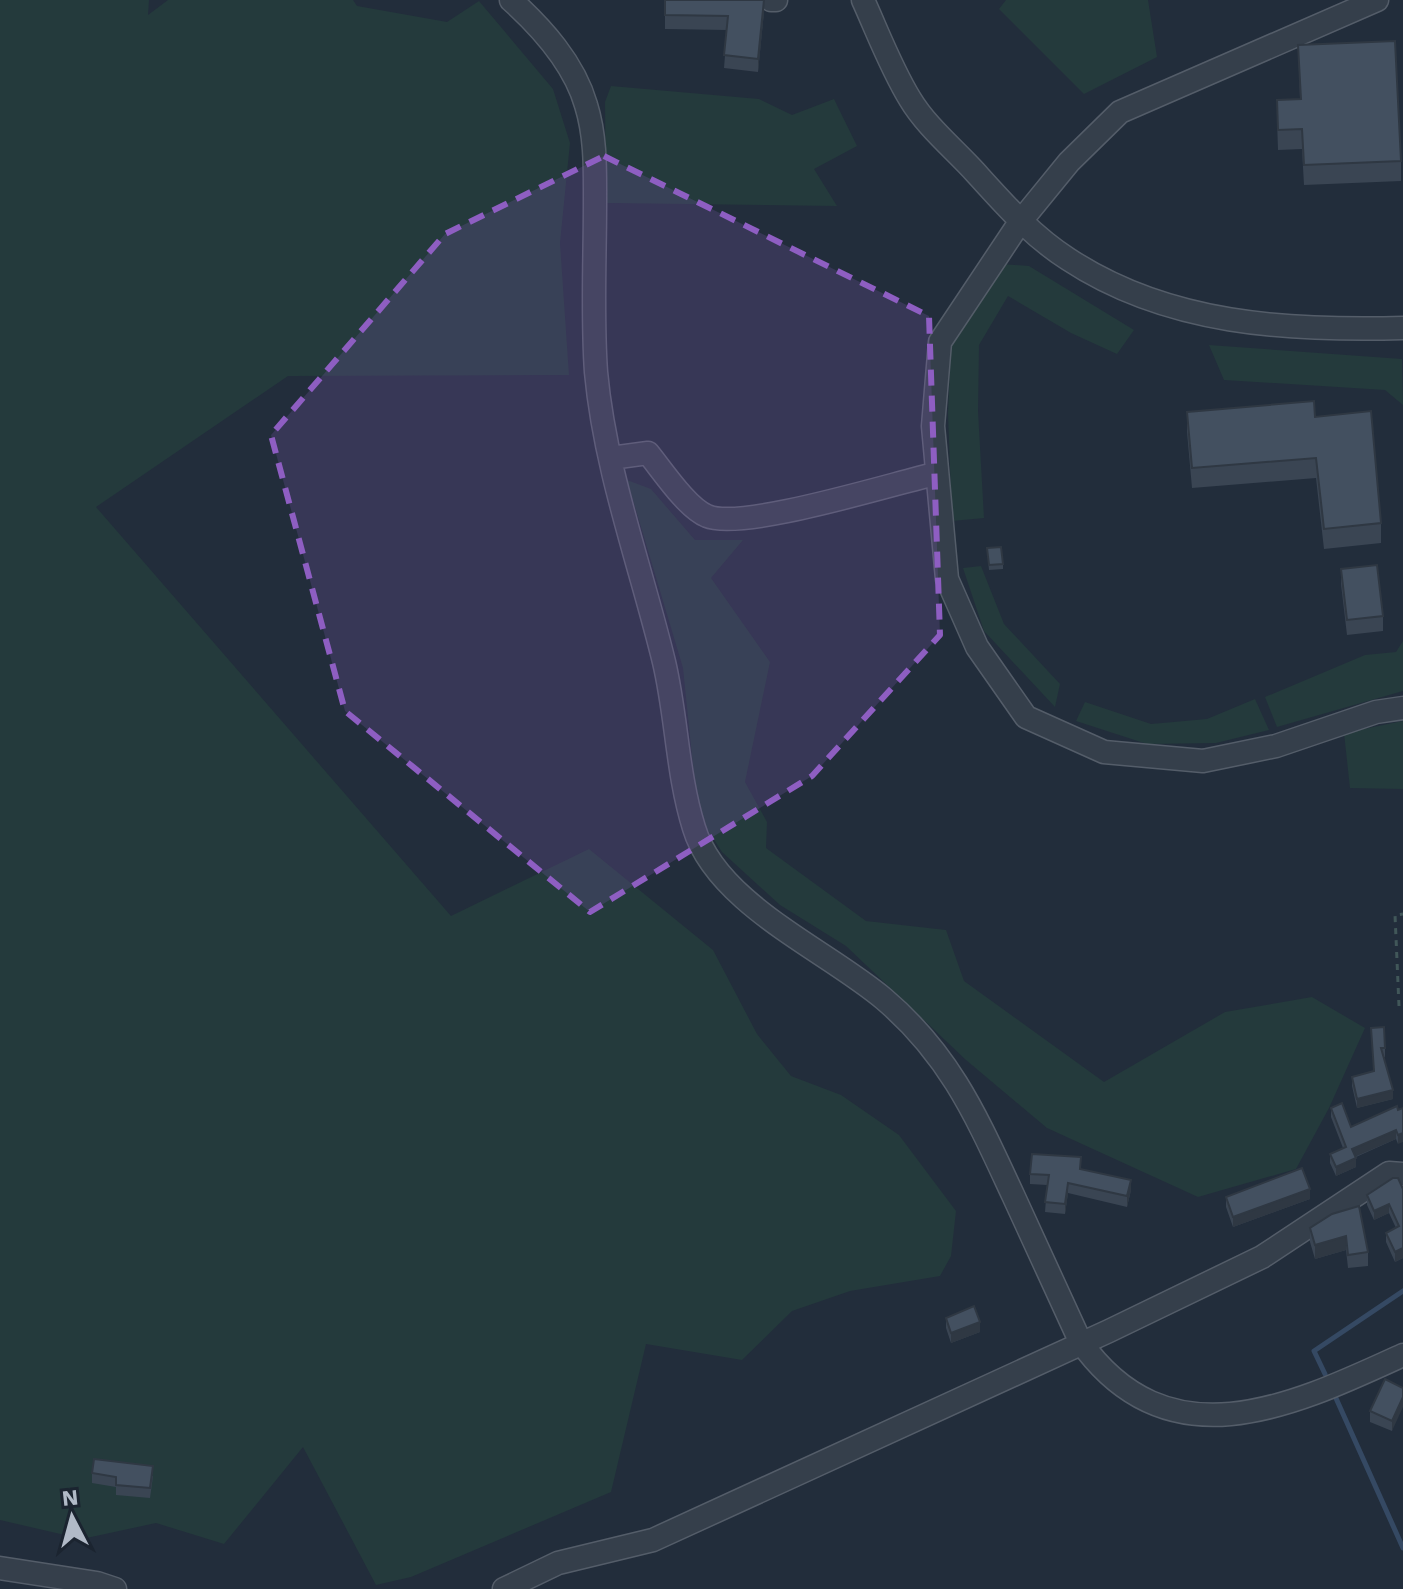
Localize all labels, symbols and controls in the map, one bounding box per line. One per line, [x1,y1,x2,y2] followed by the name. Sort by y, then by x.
[32,1477,112,1557] north arrow
[61,1484,79,1511] text: N

